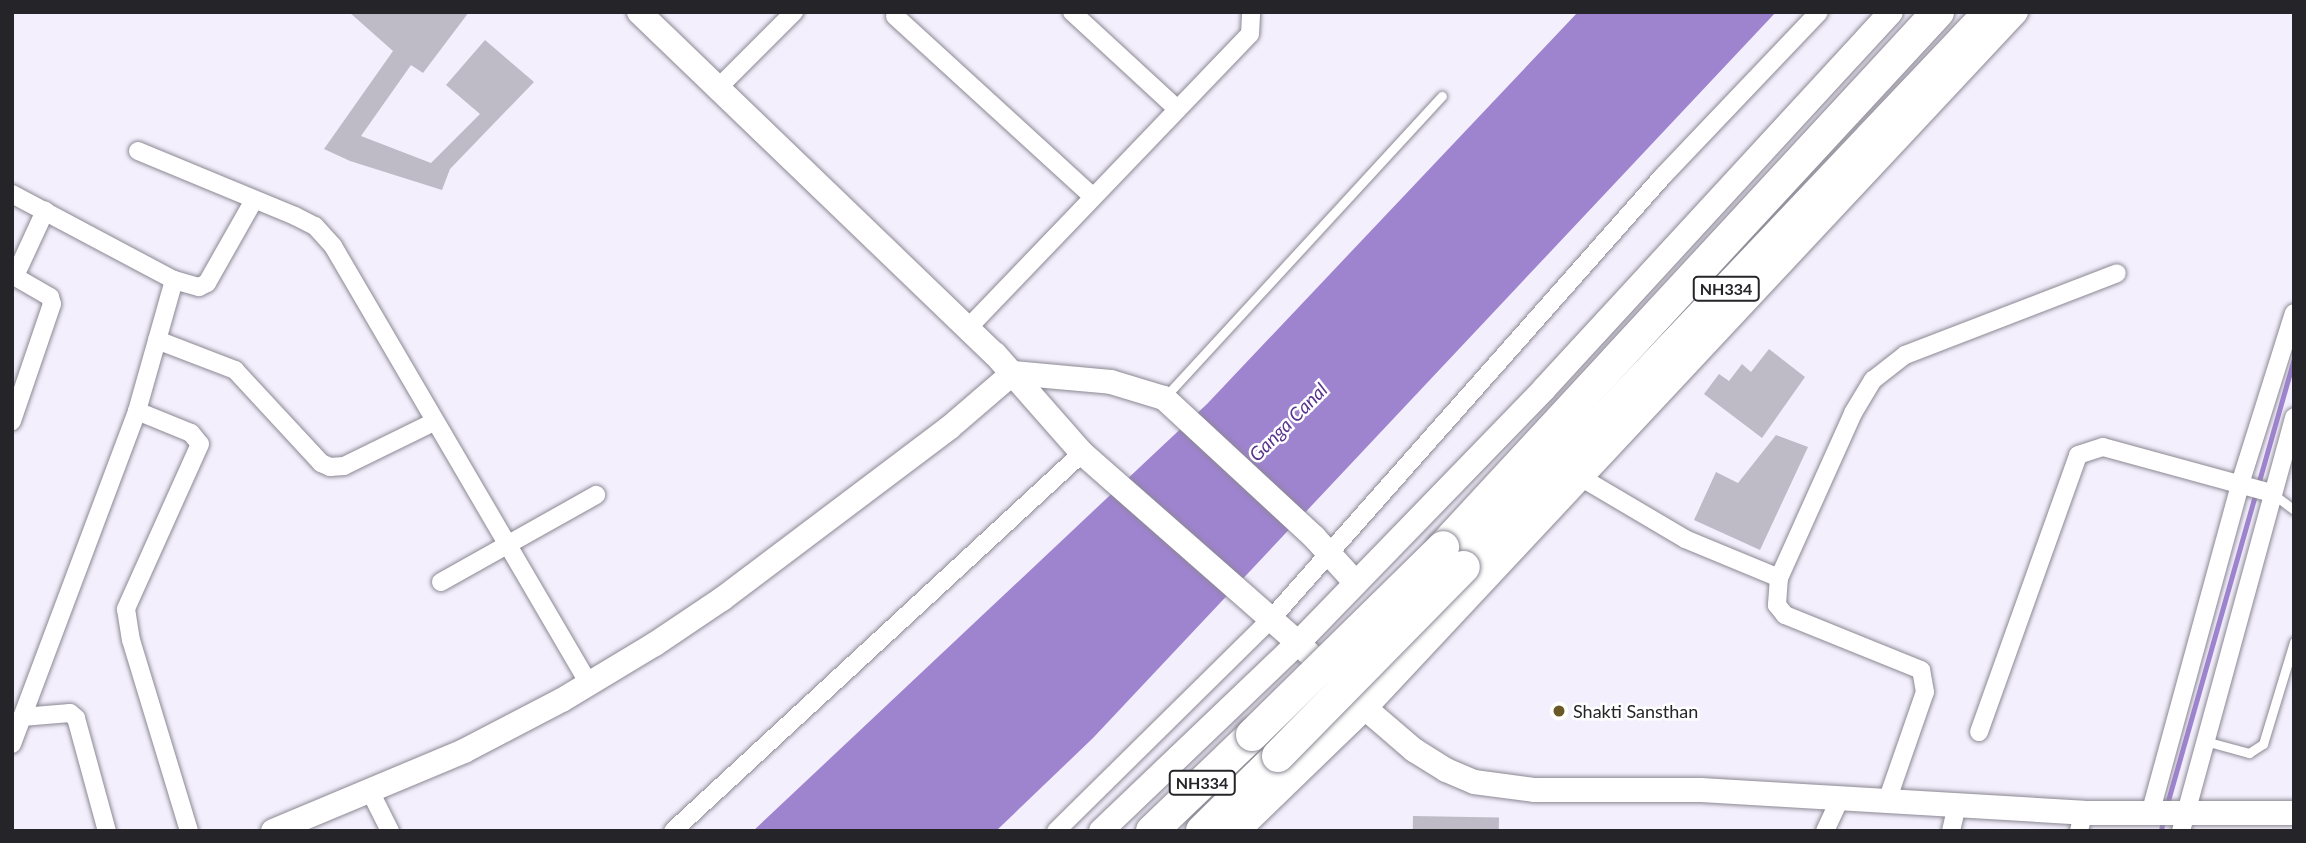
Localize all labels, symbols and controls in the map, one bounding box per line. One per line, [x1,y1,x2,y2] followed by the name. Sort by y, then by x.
[1693,276,1759,302] road number: NH334
[1244,378,1332,466] water label: Ganga Canal
[1573,700,1698,722] place label: Shakti Sansthan
[1551,703,1567,719] marker: Shakti Sansthan
[1169,770,1235,796] road number: NH334

